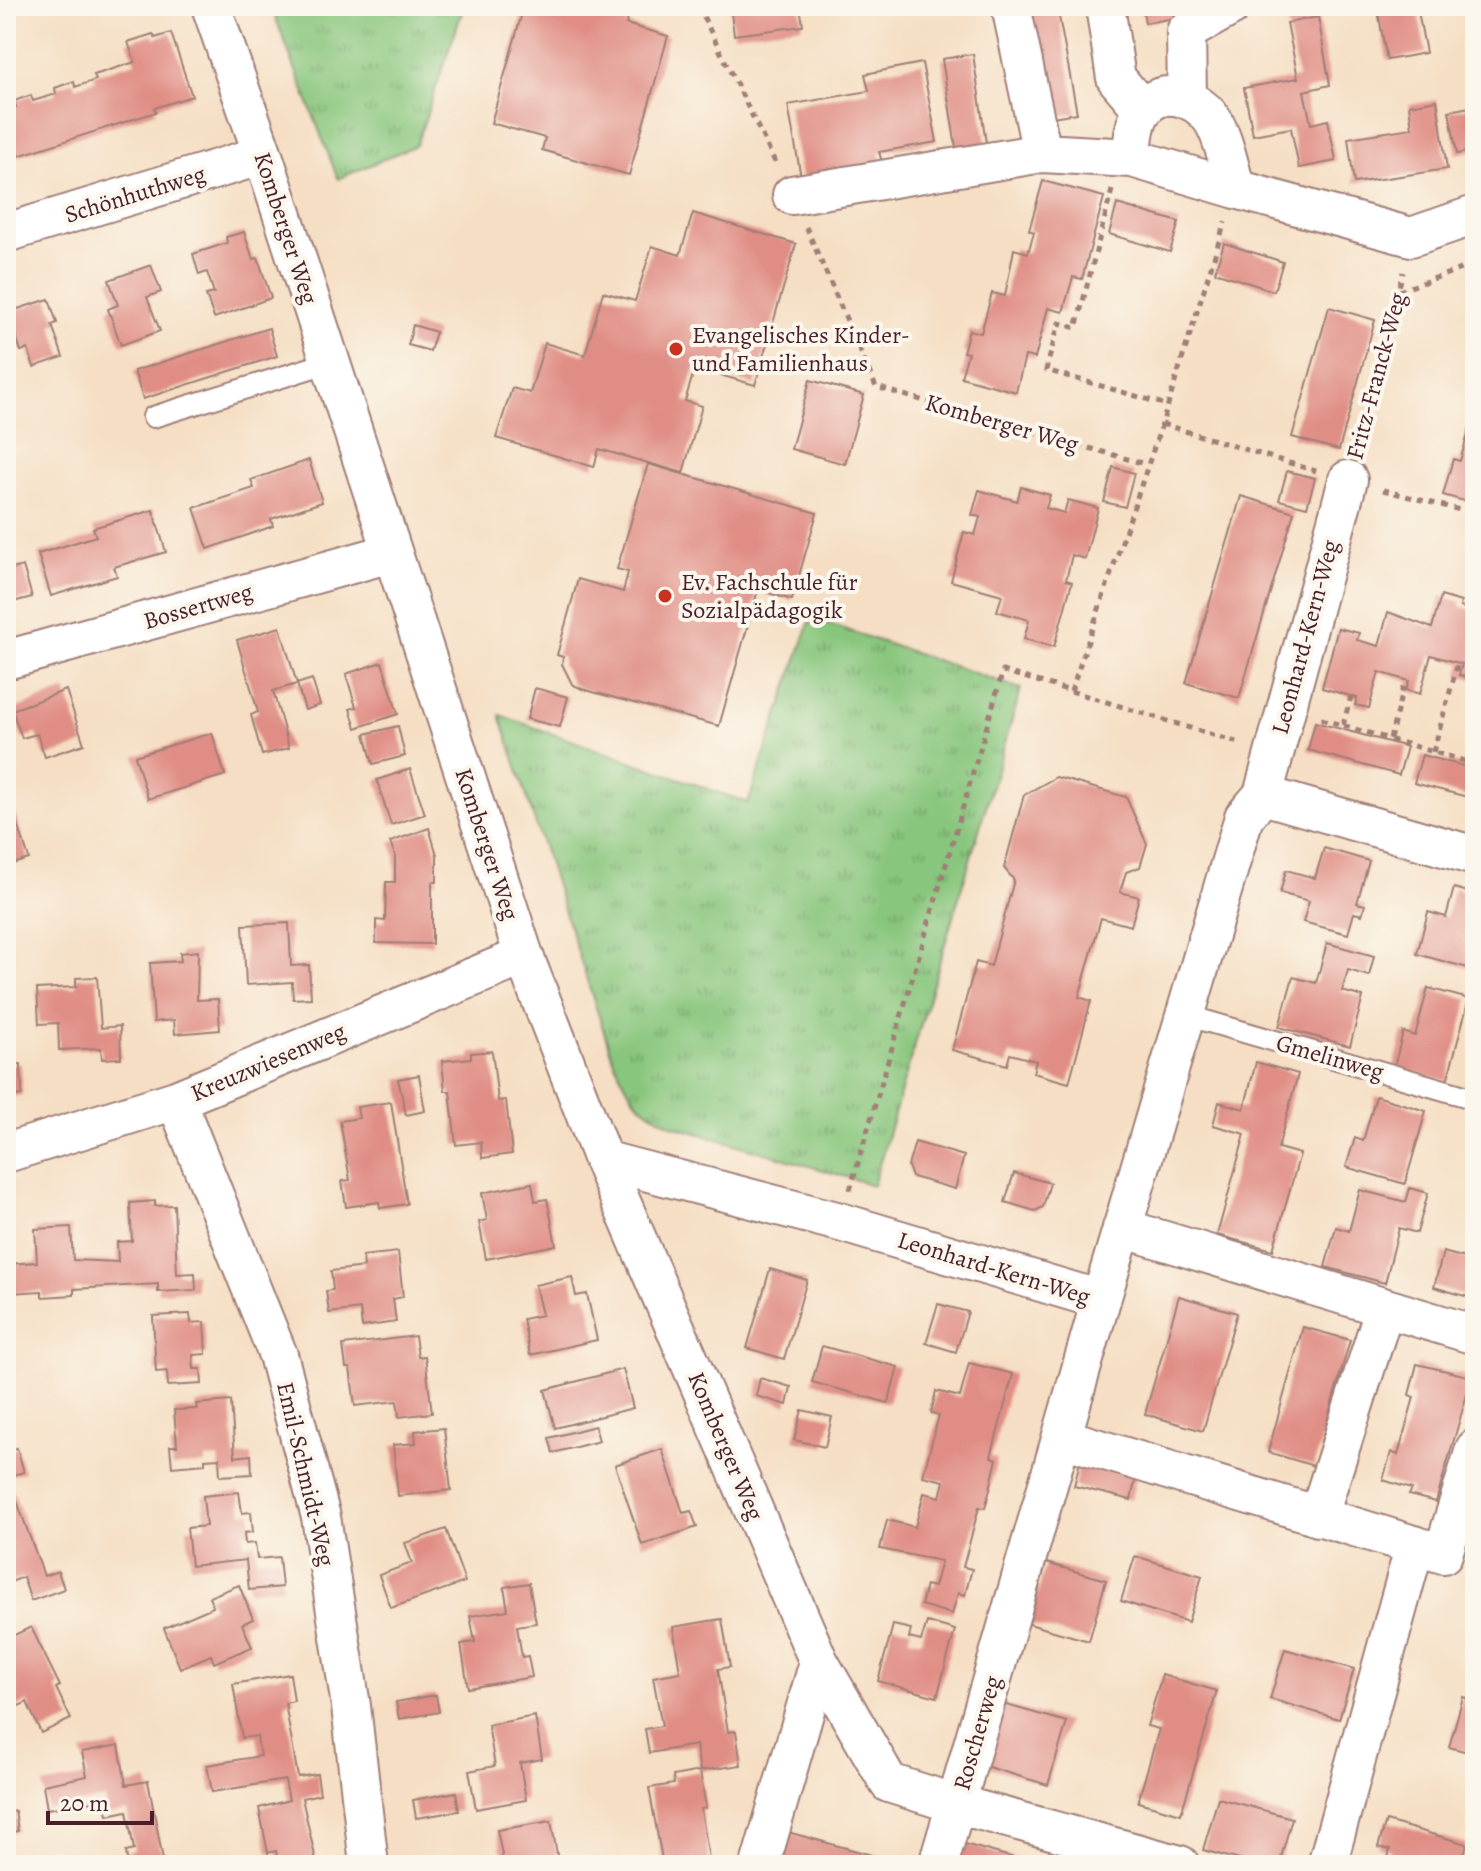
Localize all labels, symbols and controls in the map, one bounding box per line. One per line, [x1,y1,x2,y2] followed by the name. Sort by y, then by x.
[246,148,326,308] street label: Komberger Weg
[61,157,209,231] street label: Schönhuthweg
[1338,289,1414,463] street label: Fritz-Franck-Weg
[692,319,910,379] place label: Evangelisches Kinder- und Familienhaus
[667,340,685,358] marker: Evangelisches Kinder- und Familienhaus
[922,386,1082,460] street label: Komberger Weg
[1264,536,1346,738] street label: Leonhard-Kern-Weg
[681,566,858,626] place label: Ev. Fachschule für Sozialpädagogik
[140,575,256,637] street label: Bossertweg
[656,587,674,605] marker: Ev. Fachschule für Sozialpädagogik
[447,764,527,924] street label: Komberger Weg
[186,1015,350,1109] street label: Kreuzwiesenweg
[1272,1026,1388,1088] street label: Gmelinweg
[894,1223,1094,1313] street label: Leonhard-Kern-Weg
[680,1367,772,1525] street label: Komberger Weg
[269,1379,343,1569] street label: Emil-Schmidt-Weg
[945,1672,1009,1794] street label: Roscherweg
[48,1775,152,1825] scale bar
[60,1787,109,1819] text: 20 m

